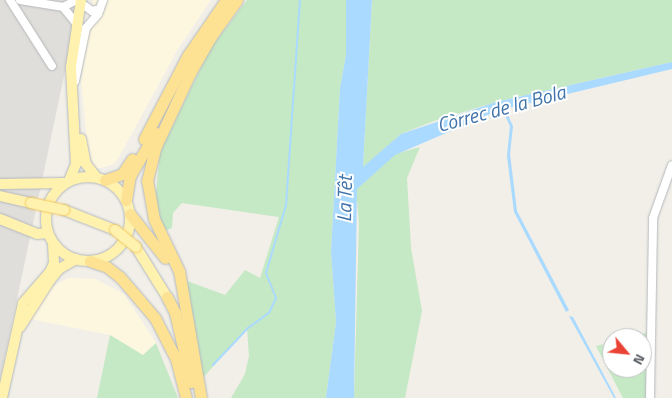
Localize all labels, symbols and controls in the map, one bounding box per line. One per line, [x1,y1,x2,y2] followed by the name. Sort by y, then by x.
[434,79,568,137] water label: Còrrec de la Bola
[332,176,356,222] water label: La Têt
[602,328,652,378] north arrow
[628,351,651,369] text: N

